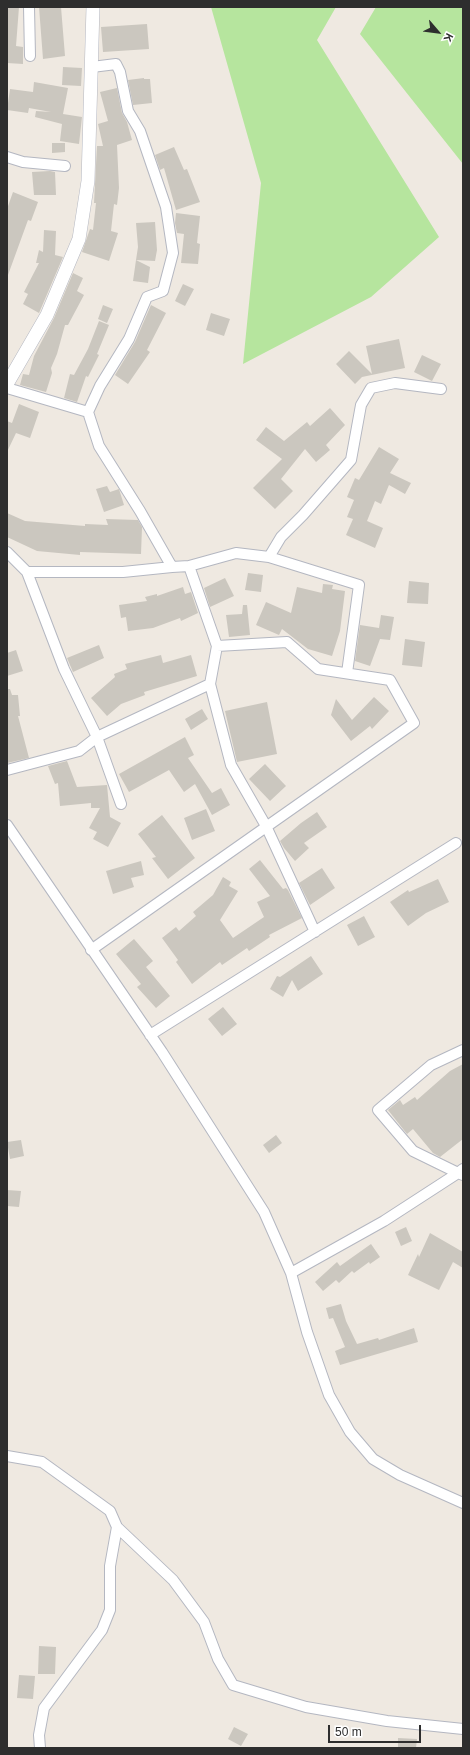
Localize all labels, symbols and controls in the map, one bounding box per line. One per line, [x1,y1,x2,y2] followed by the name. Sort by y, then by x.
[418,12,458,52] north arrow
[441,31,456,44] text: K
[330,1717,423,1743] scale bar
[335,1725,362,1739] text: 50 m

